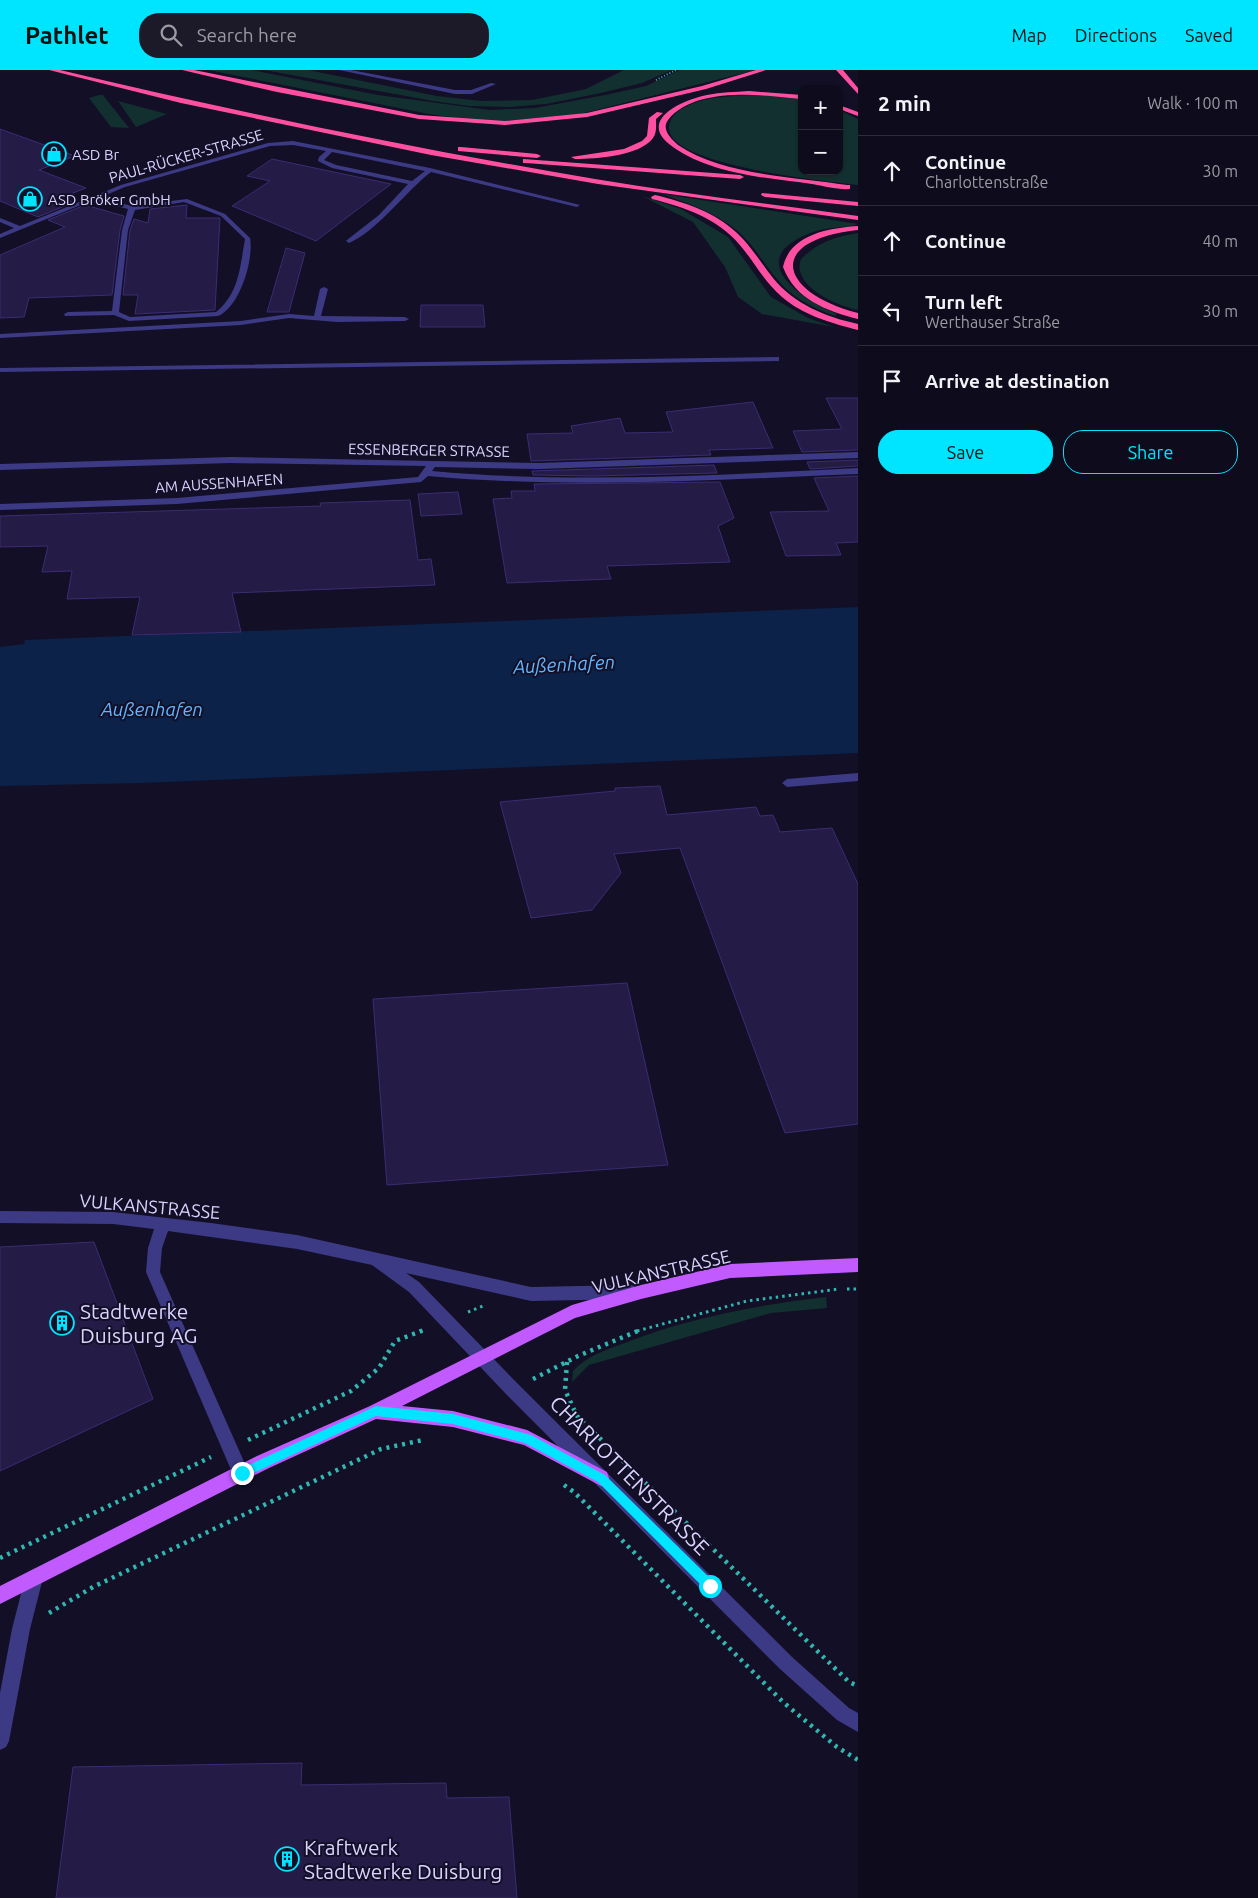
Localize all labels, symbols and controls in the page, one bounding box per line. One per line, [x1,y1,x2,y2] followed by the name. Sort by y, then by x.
[139,13,489,58] search box
[157,21,185,49] icon: search
[25,22,109,49] text: Pathlet
[197,24,297,46] text: Search here
[1011,25,1047,45] text: Map
[1075,25,1157,45] text: Directions
[1185,25,1233,45] text: Saved
[798,85,843,175] map controls
[798,85,843,130] button: +
[878,91,931,115] text: 2 min
[1147,94,1238,112] text: Walk · 100 m
[107,126,265,186] street label: PAUL-RÜCKER-STRASSE
[798,130,843,175] button: −
[41,141,67,167] shop icon: ASD Br
[72,146,119,163] place label: ASD Br
[925,151,1006,173] text: Continue
[878,157,906,185] icon: ahead
[1202,162,1238,180] text: 30 m
[925,173,1048,191] text: Charlottenstraße
[17,186,43,212] shop icon: ASD Bröker GmbH
[48,191,171,208] place label: ASD Bröker GmbH
[878,227,906,255] icon: ahead
[925,230,1006,252] text: Continue
[1202,232,1238,250] text: 40 m
[925,291,1003,313] text: Turn left
[878,297,906,325] icon: left
[1202,302,1238,320] text: 30 m
[925,313,1060,331] text: Werthauser Straße
[878,367,906,395] icon: arrive
[925,370,1110,392] text: Arrive at destination
[878,430,1053,474] button: Save
[1063,430,1238,474] button: Share
[348,440,510,460] street label: ESSENBERGER STRASSE
[154,470,284,496] street label: AM AUSSENHAFEN
[512,650,615,678] water label: Außenhafen
[100,698,203,720] water label: Außenhafen
[79,1190,221,1222] street label: VULKANSTRASSE
[590,1245,732,1297] street label: VULKANSTRASSE
[80,1299,198,1347] place label: Stadtwerke Duisburg AG
[49,1310,75,1336] building icon: Stadtwerke Duisburg AG
[546,1391,714,1559] street label: CHARLOTTENSTRASSE
[231,1462,254,1485] route end
[699,1575,722,1598] route start
[304,1835,502,1883] place label: Kraftwerk Stadtwerke Duisburg
[274,1846,300,1872] building icon: Kraftwerk Stadtwerke Duisburg

